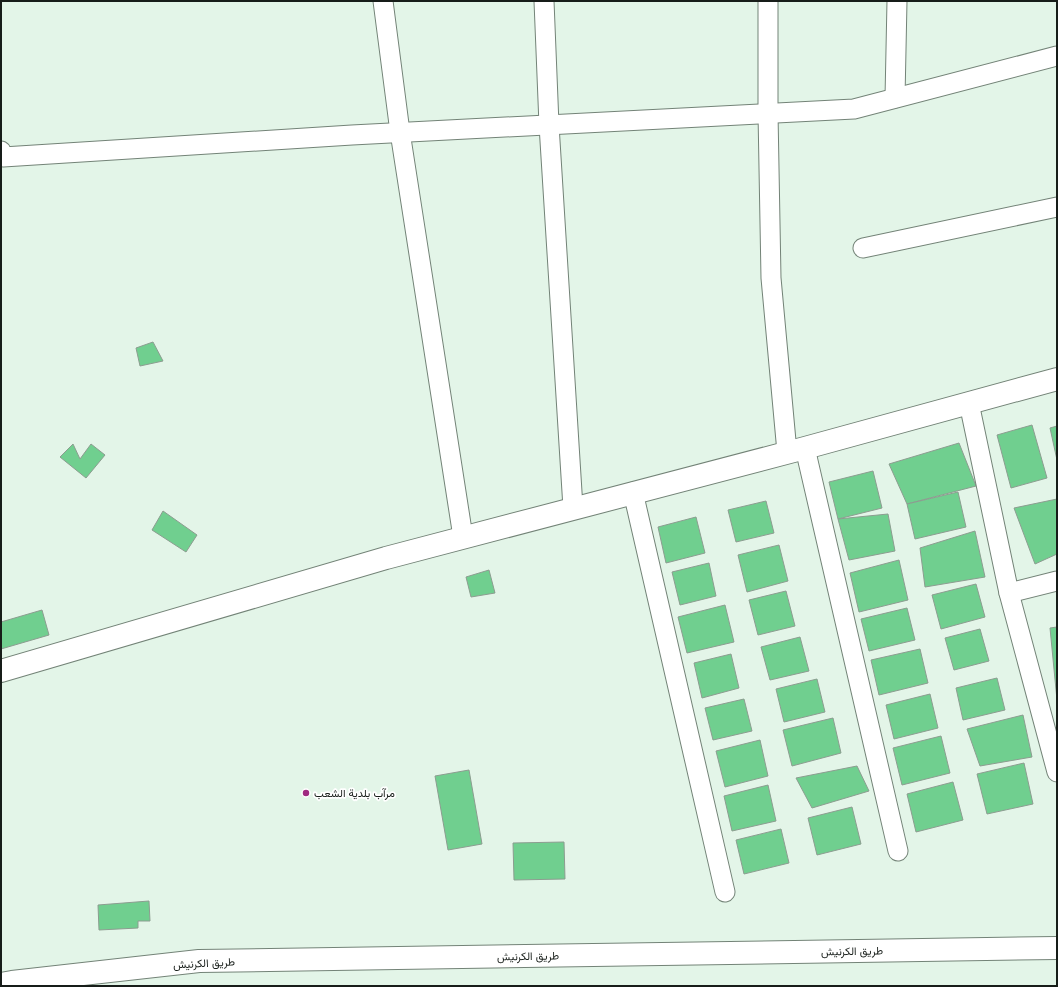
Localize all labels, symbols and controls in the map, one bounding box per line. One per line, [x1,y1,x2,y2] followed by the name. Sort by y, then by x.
[314,786,395,800] place label: مرآب بلدية الشعب
[301,788,311,798] marker: مرآب بلدية الشعب
[821,943,883,959] street label: طريق الكرنيش
[497,948,559,964] street label: طريق الكرنيش
[173,954,235,972] street label: طريق الكرنيش

